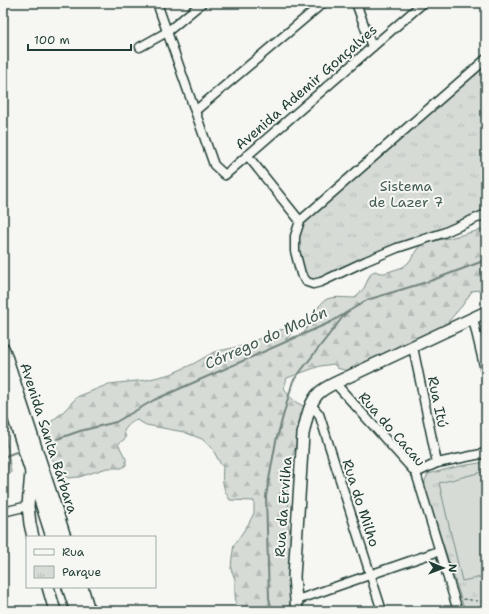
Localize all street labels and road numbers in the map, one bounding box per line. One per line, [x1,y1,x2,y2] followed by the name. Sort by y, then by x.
[231,20,381,154] street label: Avenida Ademir Gonçalves
[16,360,82,516] street label: Avenida Santa Bárbara
[424,375,452,429] street label: Rua Itú
[355,388,429,470] street label: Rua do Cacau
[271,456,296,558] street label: Rua da Ervilha
[338,457,384,549] street label: Rua do Milho

